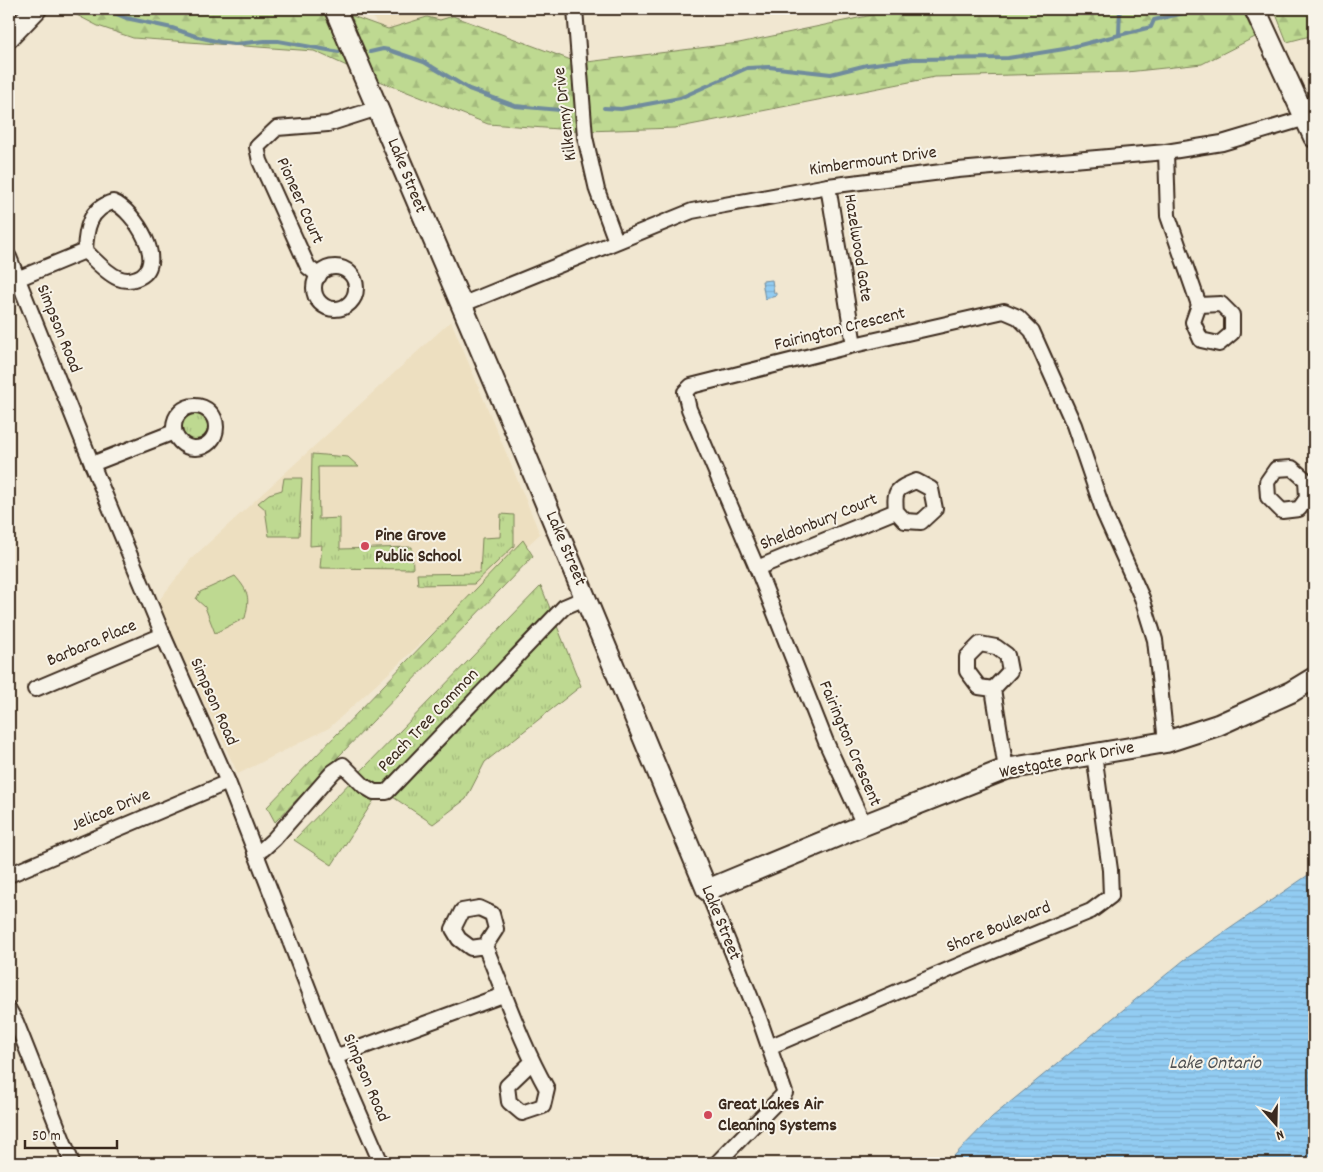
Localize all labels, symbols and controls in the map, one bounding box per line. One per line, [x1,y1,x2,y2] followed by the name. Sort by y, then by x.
[548,66,584,162] street label: Kilkenny Drive
[380,135,433,218] street label: Lake Street
[808,141,938,183] street label: Kimbermount Drive
[269,154,329,249] street label: Pioneer Court
[836,192,878,304] street label: Hazelwood Gate
[29,281,87,377] street label: Simpson Road
[772,302,908,358] street label: Fairington Crescent
[756,488,882,558] street label: Sheldonbury Court
[538,508,592,591] street label: Lake Street
[375,524,462,570] place label: Pine Grove Public School
[359,540,371,552] marker: Pine Grove Public School
[43,614,141,674] street label: Barbara Place
[183,654,243,750] street label: Simpson Road
[373,663,485,779] street label: Peach Tree Common
[811,677,887,811] street label: Fairington Crescent
[997,736,1137,786] street label: Westgate Park Drive
[67,783,155,839] street label: Jelicoe Drive
[694,882,747,965] street label: Lake Street
[943,896,1055,960] street label: Shore Boulevard
[335,1030,395,1126] street label: Simpson Road
[1169,1051,1262,1078] water label: Lake Ontario
[718,1093,837,1139] place label: Great Lakes Air Cleaning Systems
[1250,1100,1300,1150] north arrow
[702,1109,714,1121] marker: Great Lakes Air Cleaning Systems
[25,1117,118,1149] scale bar
[1273,1124,1286,1145] text: N
[32,1126,61,1148] text: 50 m

